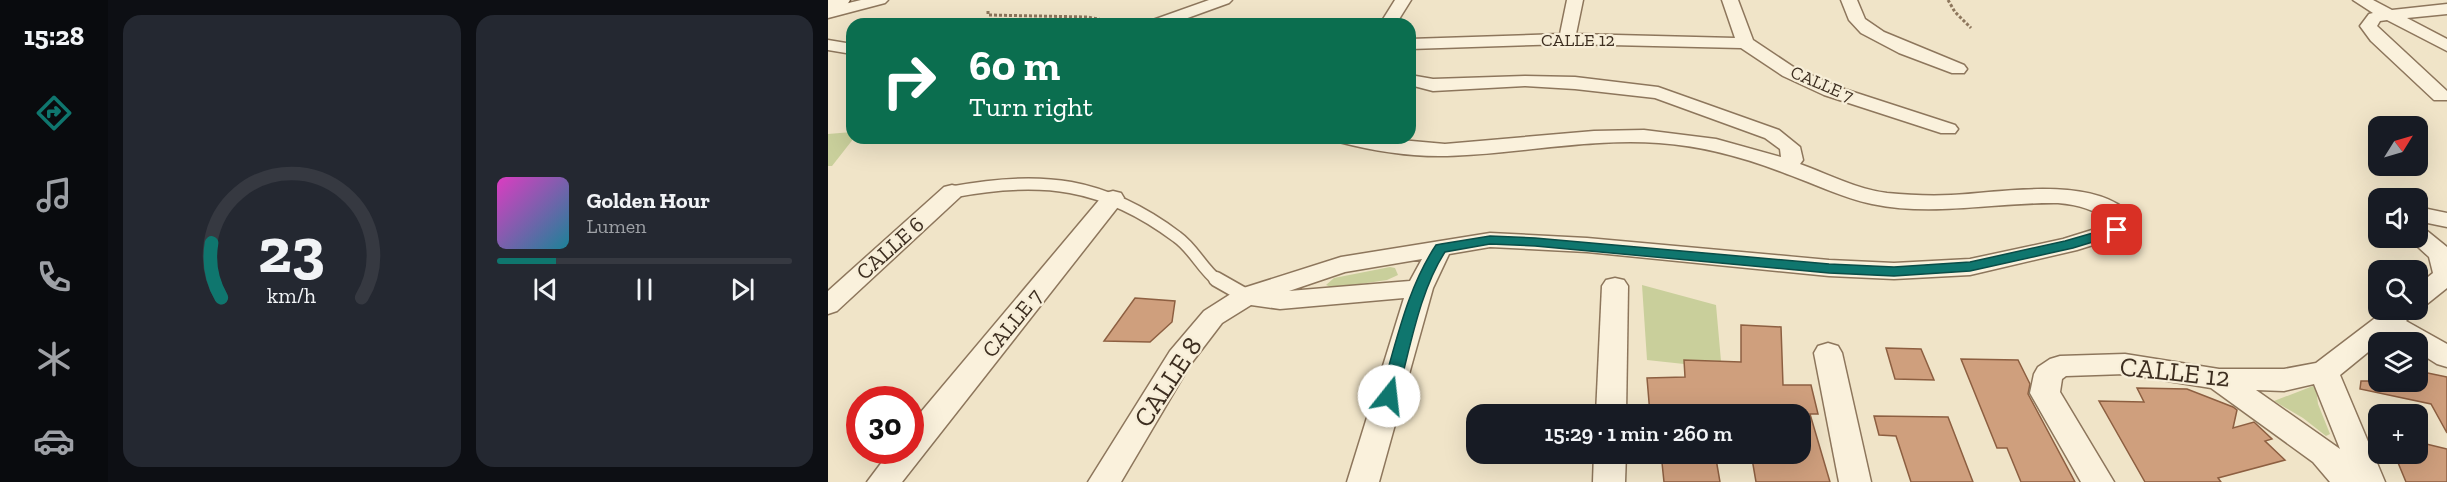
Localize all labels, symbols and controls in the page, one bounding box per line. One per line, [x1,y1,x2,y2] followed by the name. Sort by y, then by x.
[24,20,84,52] text: 15:28
[1541,29,1615,51] street label: CALLE 12
[969,40,1060,91] text: 60 m
[870,42,948,120] icon: right
[1787,61,1857,107] street label: CALLE 7
[969,91,1093,123] text: Turn right
[33,92,75,134] icon: directions
[2368,116,2428,176] north arrow
[2368,116,2428,464] map controls
[33,174,75,216] icon: music
[587,187,710,214] text: Golden Hour
[2368,188,2428,248] button: sound
[2091,204,2142,255] pin
[850,211,930,285] street label: CALLE 6
[258,213,325,288] text: 23
[2100,213,2133,246] icon: arrive
[587,214,647,238] text: Lumen
[33,256,75,298] icon: phone
[2368,260,2428,320] button: search
[529,273,562,306] icon: previous
[628,273,661,306] icon: pause
[726,273,759,306] icon: next
[267,283,316,308] text: km/h
[976,283,1048,363] street label: CALLE 7
[1127,331,1209,433] street label: CALLE 8
[2368,332,2428,392] button: layers
[33,338,75,380] icon: climate
[2118,350,2232,394] street label: CALLE 12
[1357,364,1421,428] position arrow
[846,386,924,464] speed limit sign: 30
[2368,404,2428,464] button: +
[33,420,75,462] icon: car
[1545,420,1732,447] text: 15:29 · 1 min · 260 m

